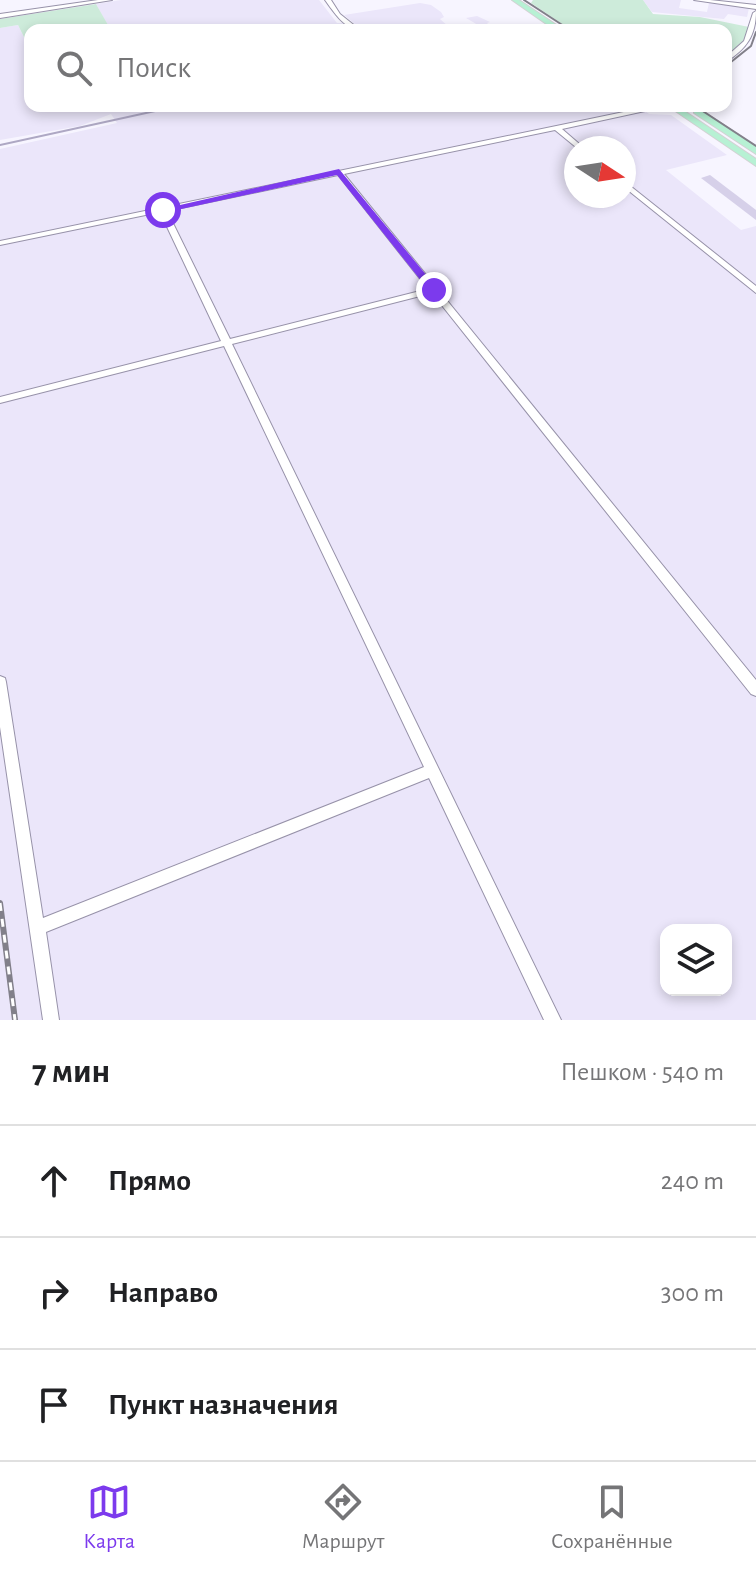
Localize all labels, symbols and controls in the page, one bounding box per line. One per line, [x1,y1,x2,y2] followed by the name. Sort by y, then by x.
[24,24,732,112] search box
[52,46,96,90] icon: search
[116,53,191,83] text: Поиск
[564,136,636,208] north arrow
[145,192,181,228] route start
[416,272,452,308] route end
[660,924,732,996] map controls
[660,924,732,996] button: layers
[32,1055,110,1089] text: 7 мин
[561,1059,724,1085] text: Пешком · 540 m
[32,1159,76,1203] icon: ahead
[108,1166,191,1196] text: Прямо
[661,1168,724,1194] text: 240 m
[32,1271,76,1315] icon: right
[108,1278,218,1308] text: Направо
[661,1280,724,1306] text: 300 m
[32,1383,76,1427] icon: arrive
[108,1390,339,1420] text: Пункт назначения
[83,1480,135,1554] tab: Карта
[302,1480,384,1554] tab: Маршрут
[551,1480,673,1554] tab: Сохранённые

